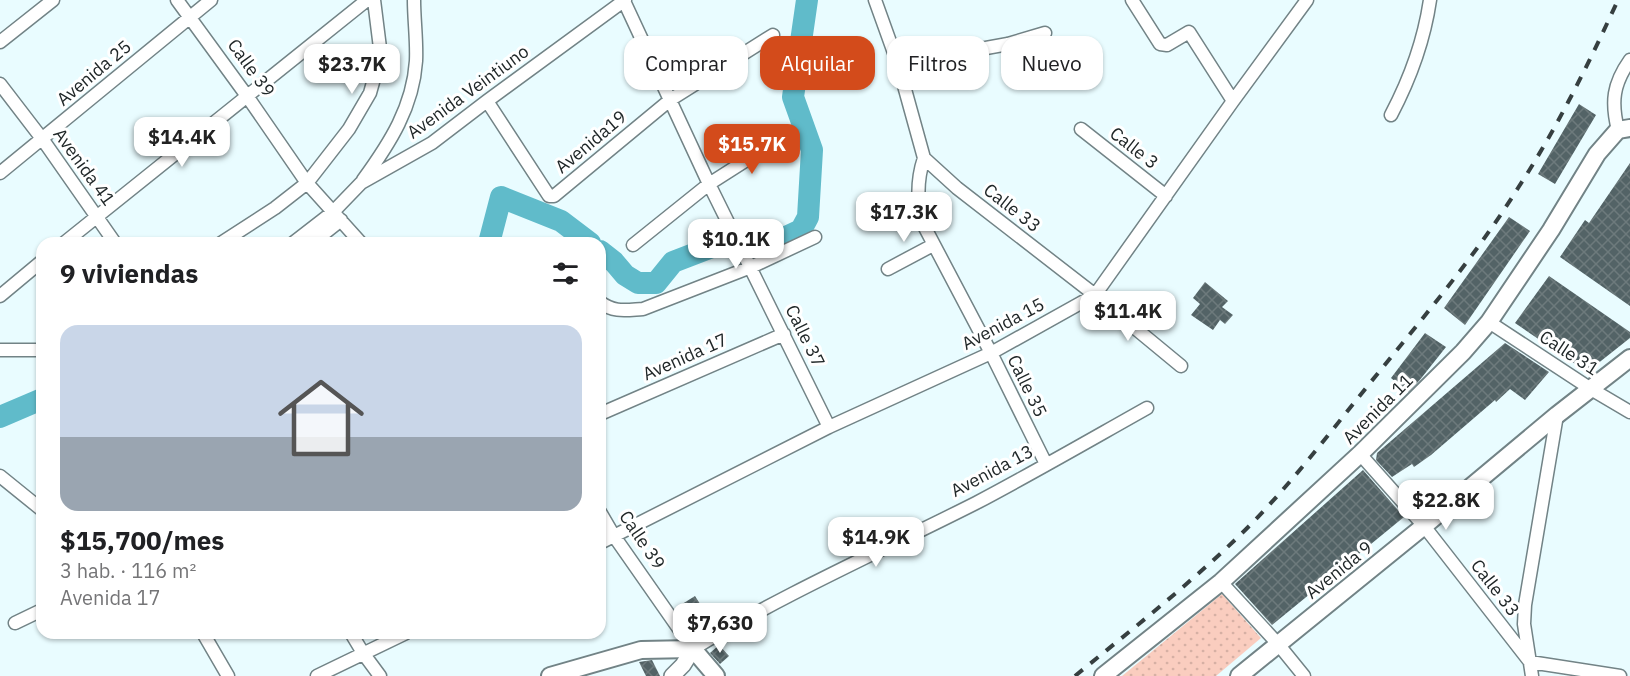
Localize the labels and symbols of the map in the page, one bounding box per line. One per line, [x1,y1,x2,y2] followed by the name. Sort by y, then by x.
[223,34,280,101] street label: Calle 39
[52,35,136,110] street label: Avenida 25
[402,40,533,144] street label: Avenida Veintiuno
[303,44,401,95] pin: $23.7K
[550,105,631,178] street label: Avenida19
[133,117,231,168] pin: $14.4K
[1105,121,1163,174] street label: Calle 3
[49,123,120,210] street label: Avenida 41
[703,124,801,175] pin: $15.7K
[979,178,1045,237] street label: Calle 33
[855,192,953,243] pin: $17.3K
[687,219,785,270] pin: $10.1K
[1079,291,1177,342] pin: $11.4K
[957,292,1048,355] street label: Avenida 15
[781,301,830,371] street label: Calle 37
[1535,325,1603,380] street label: Calle 31
[639,328,731,385] street label: Avenida 17
[1003,351,1052,421] street label: Calle 35
[1338,369,1418,449] street label: Avenida 11
[946,439,1037,502] street label: Avenida 13
[1397,480,1495,531] pin: $22.8K
[614,506,670,574] street label: Calle 39
[827,517,925,568] pin: $14.9K
[1301,536,1377,604] street label: Avenida 9
[1466,555,1525,621] street label: Calle 33
[671,603,769,654] pin: $7,630

